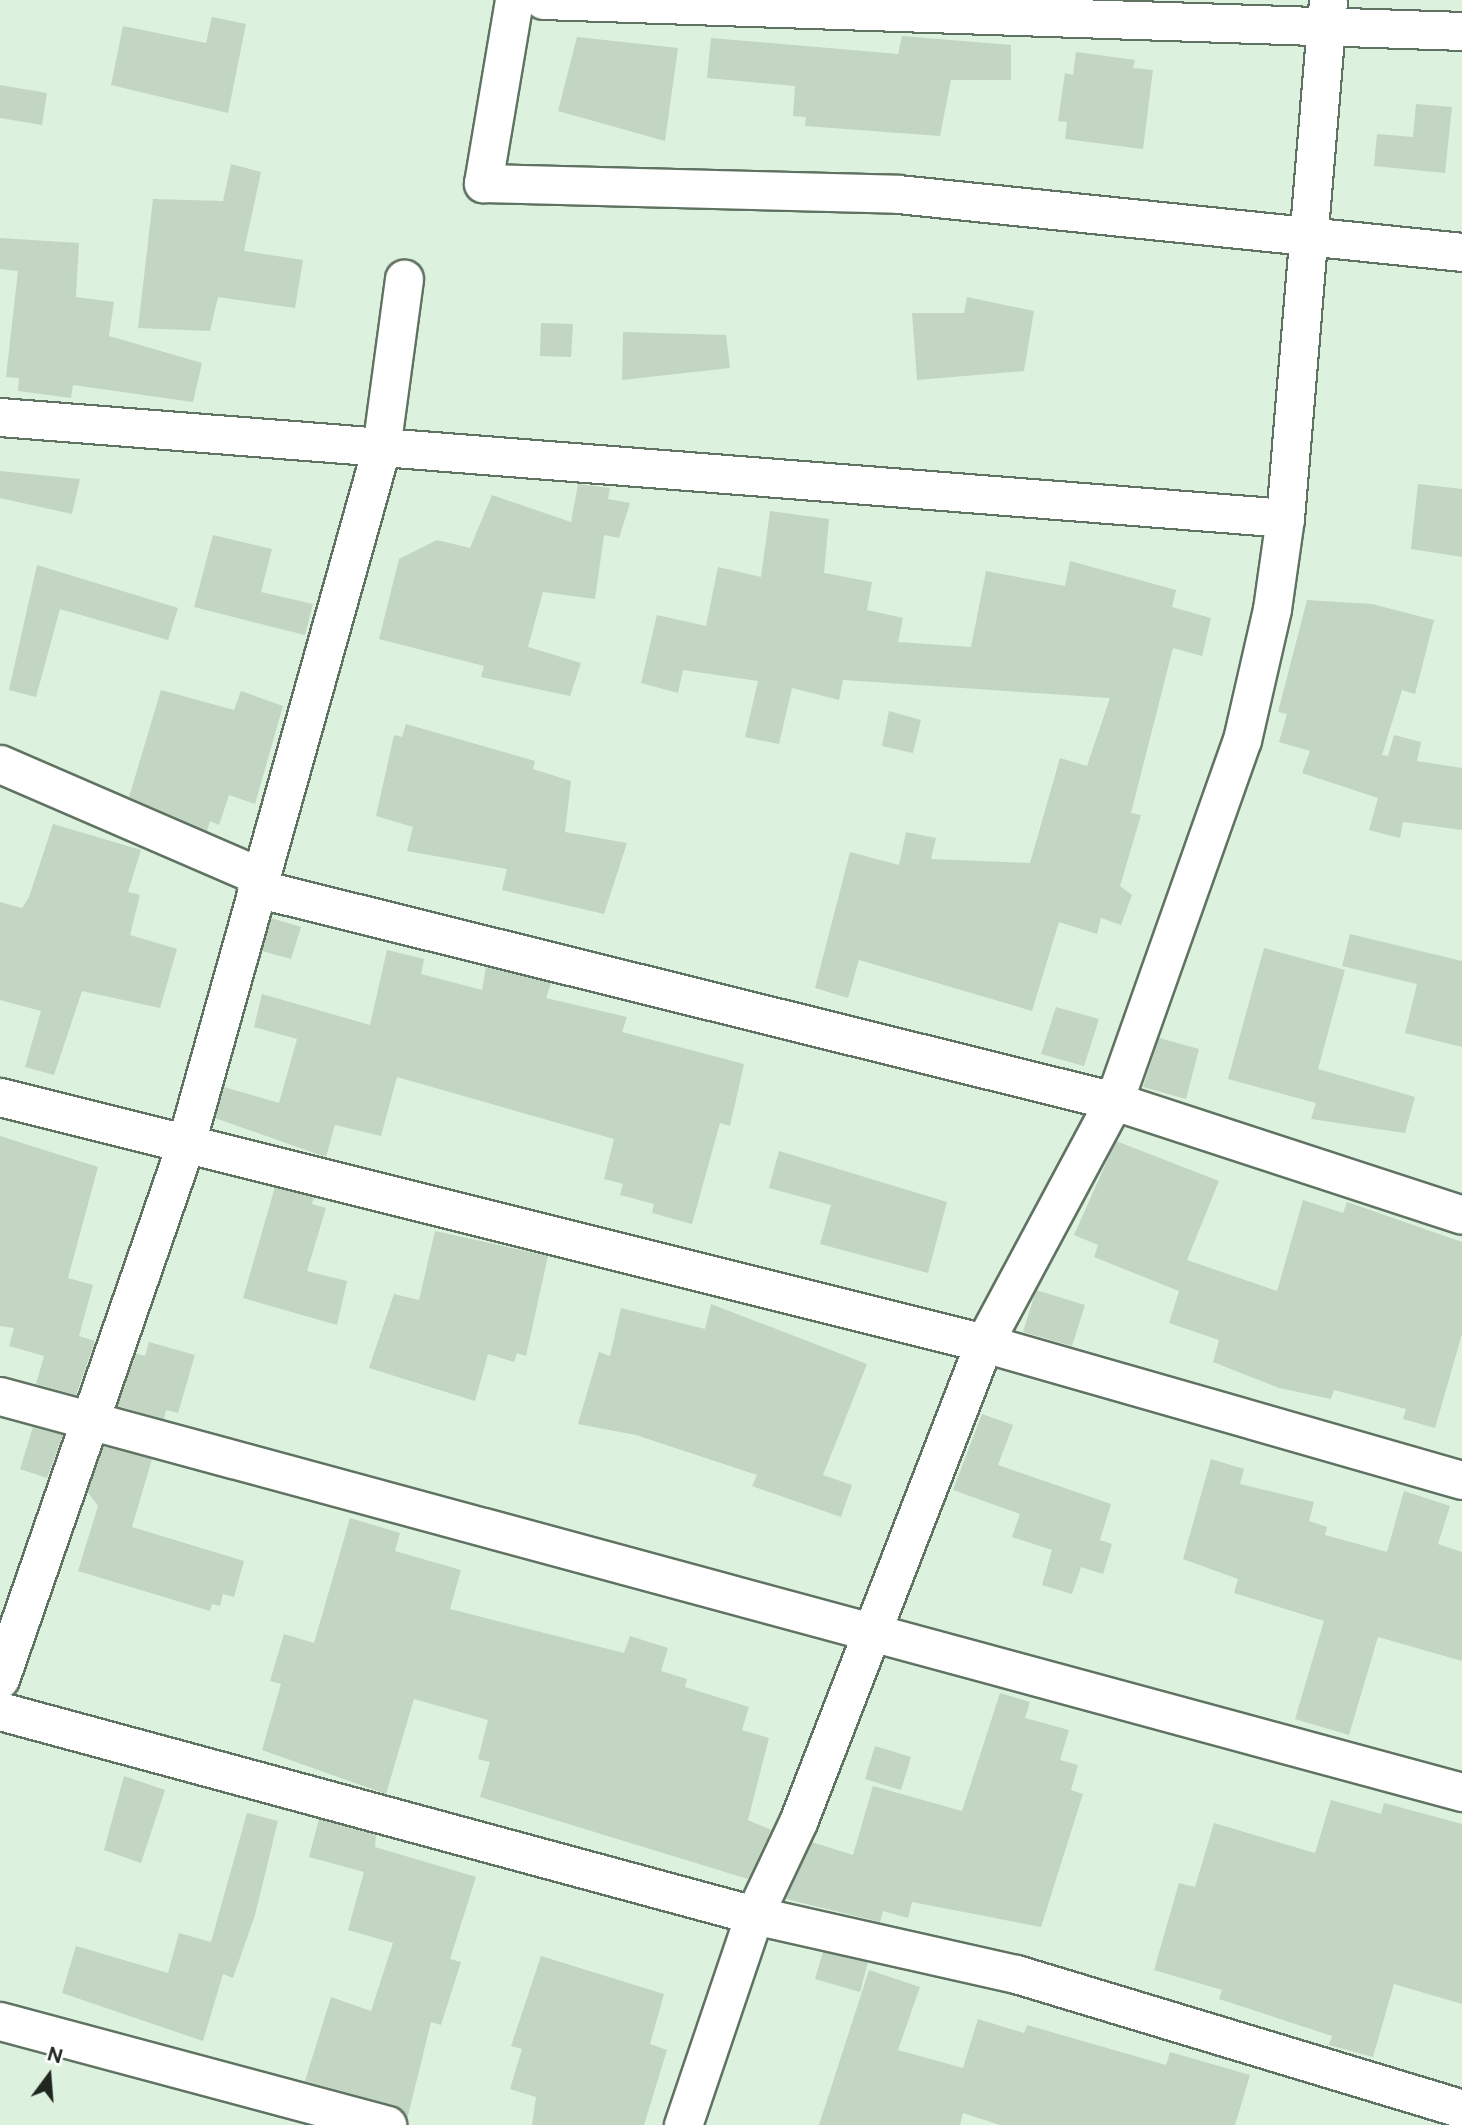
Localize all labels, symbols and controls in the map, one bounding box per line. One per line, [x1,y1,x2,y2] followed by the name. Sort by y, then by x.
[14,2041,84,2111] north arrow
[45,2042,65,2068] text: N

